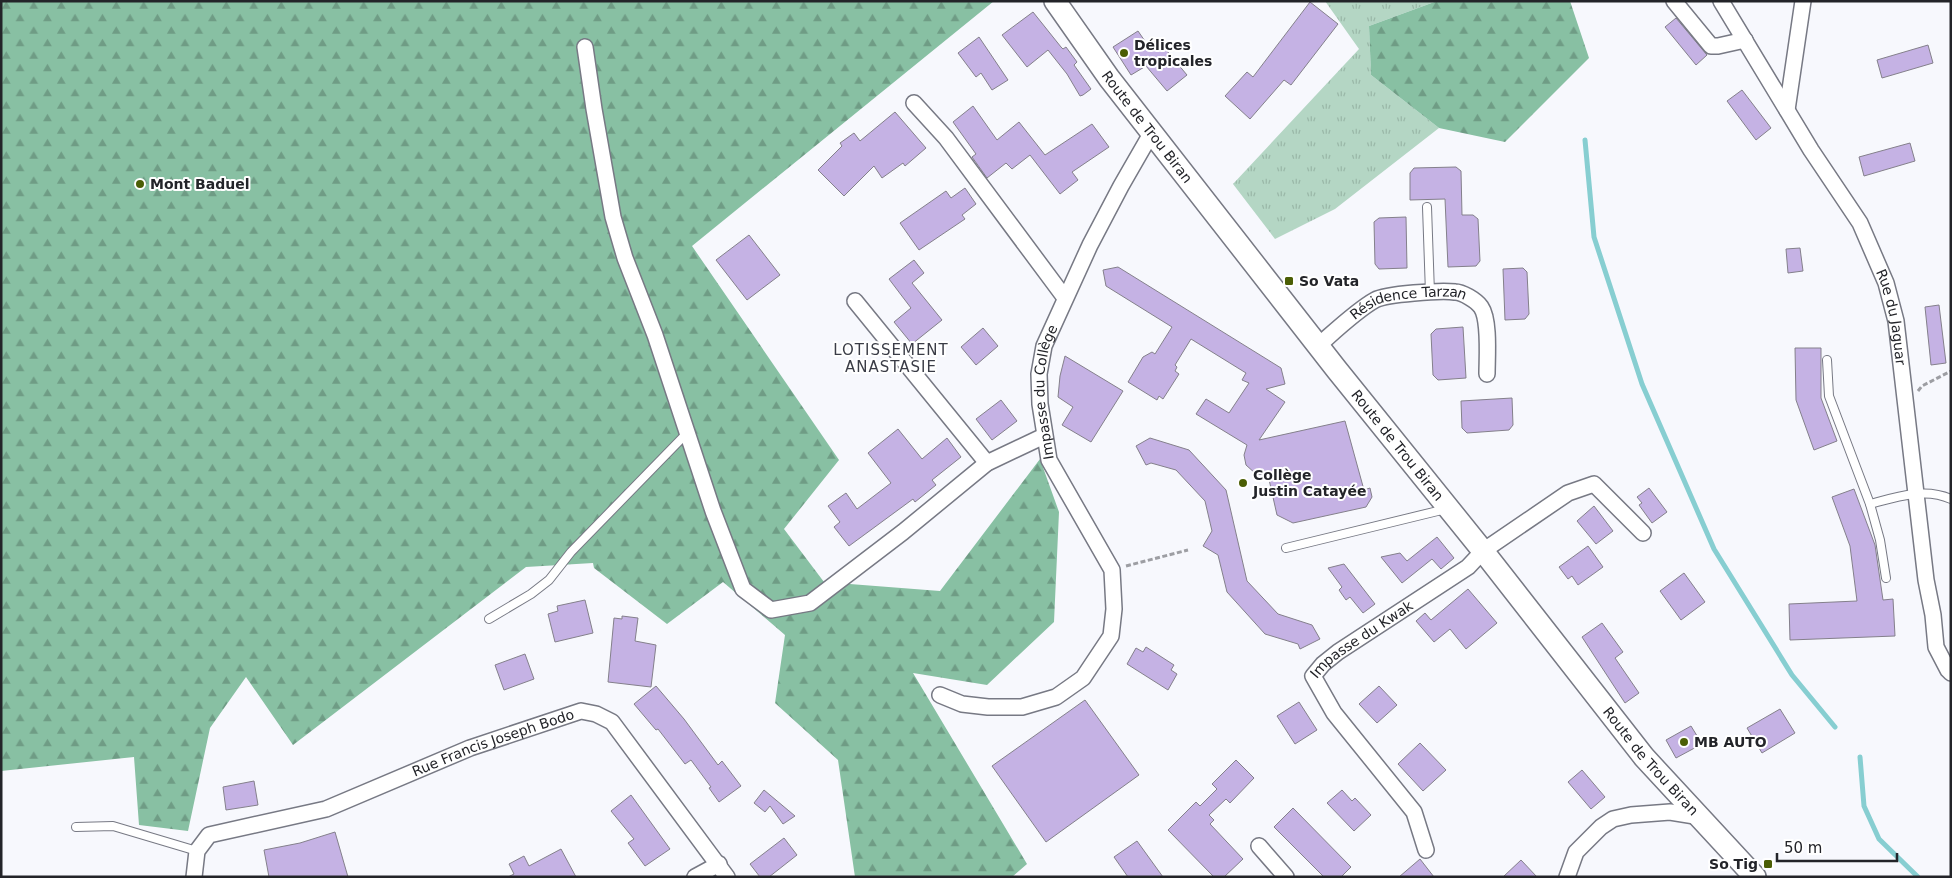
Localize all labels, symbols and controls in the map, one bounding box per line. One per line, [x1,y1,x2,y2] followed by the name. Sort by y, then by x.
[1134,37,1212,69] place label: Délices tropicales
[1118,47,1130,59] marker: Délices tropicales
[1098,68,1196,186] street label: Route de Trou Biran
[150,176,249,192] place label: Mont Baduel
[134,178,146,190] marker: Mont Baduel
[1873,267,1909,366] street label: Rue du Jaguar
[1299,273,1359,289] place label: So Vata
[1283,275,1295,287] marker: So Vata
[1347,283,1469,323] street label: Résidence Tarzan
[1031,322,1061,461] street label: Impasse du Collège
[833,341,949,376] district label: LOTISSEMENT ANASTASIE
[1348,386,1447,504] street label: Route de Trou Biran
[1252,467,1366,499] place label: Collège Justin Catayée
[1237,477,1249,489] marker: Collège Justin Catayée
[1307,597,1417,681] street label: Impasse du Kwak
[1600,704,1702,818] street label: Route de Trou Biran
[410,706,576,780] street label: Rue Francis Joseph Bodo
[1694,734,1767,750] place label: MB AUTO
[1678,736,1690,748] marker: MB AUTO
[1777,830,1897,862] scale bar
[1784,839,1822,857] text: 50 m
[1709,856,1758,872] place label: So Tig
[1762,858,1774,870] marker: So Tig

